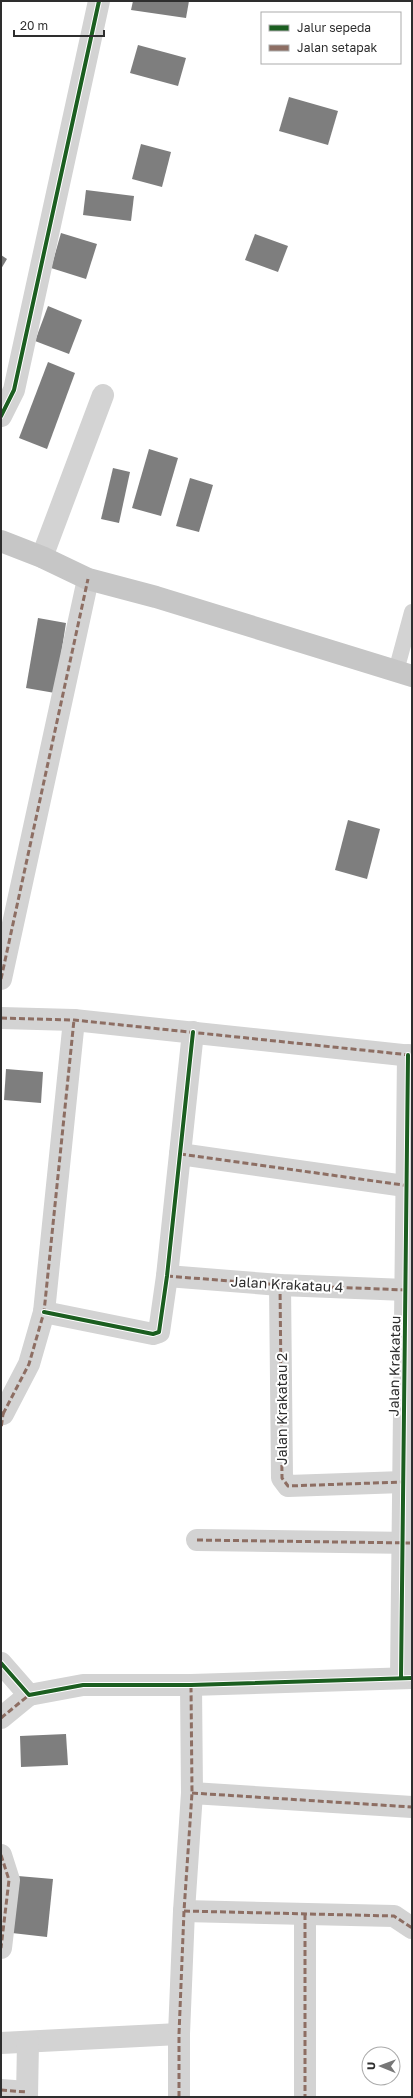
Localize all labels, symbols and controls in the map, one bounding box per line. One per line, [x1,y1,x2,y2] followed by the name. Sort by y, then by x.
[14,12,104,38] scale bar
[261,12,401,64] legend
[20,18,48,33] text: 20 m
[297,20,371,35] text: Jalur sepeda
[297,40,378,55] text: Jalan setapak
[230,1273,344,1295] street label: Jalan Krakatau 4
[385,1316,403,1416] street label: Jalan Krakatau
[273,1353,290,1465] street label: Jalan Krakatau 2
[361,2046,401,2086] north arrow
[364,2062,377,2070] text: U

